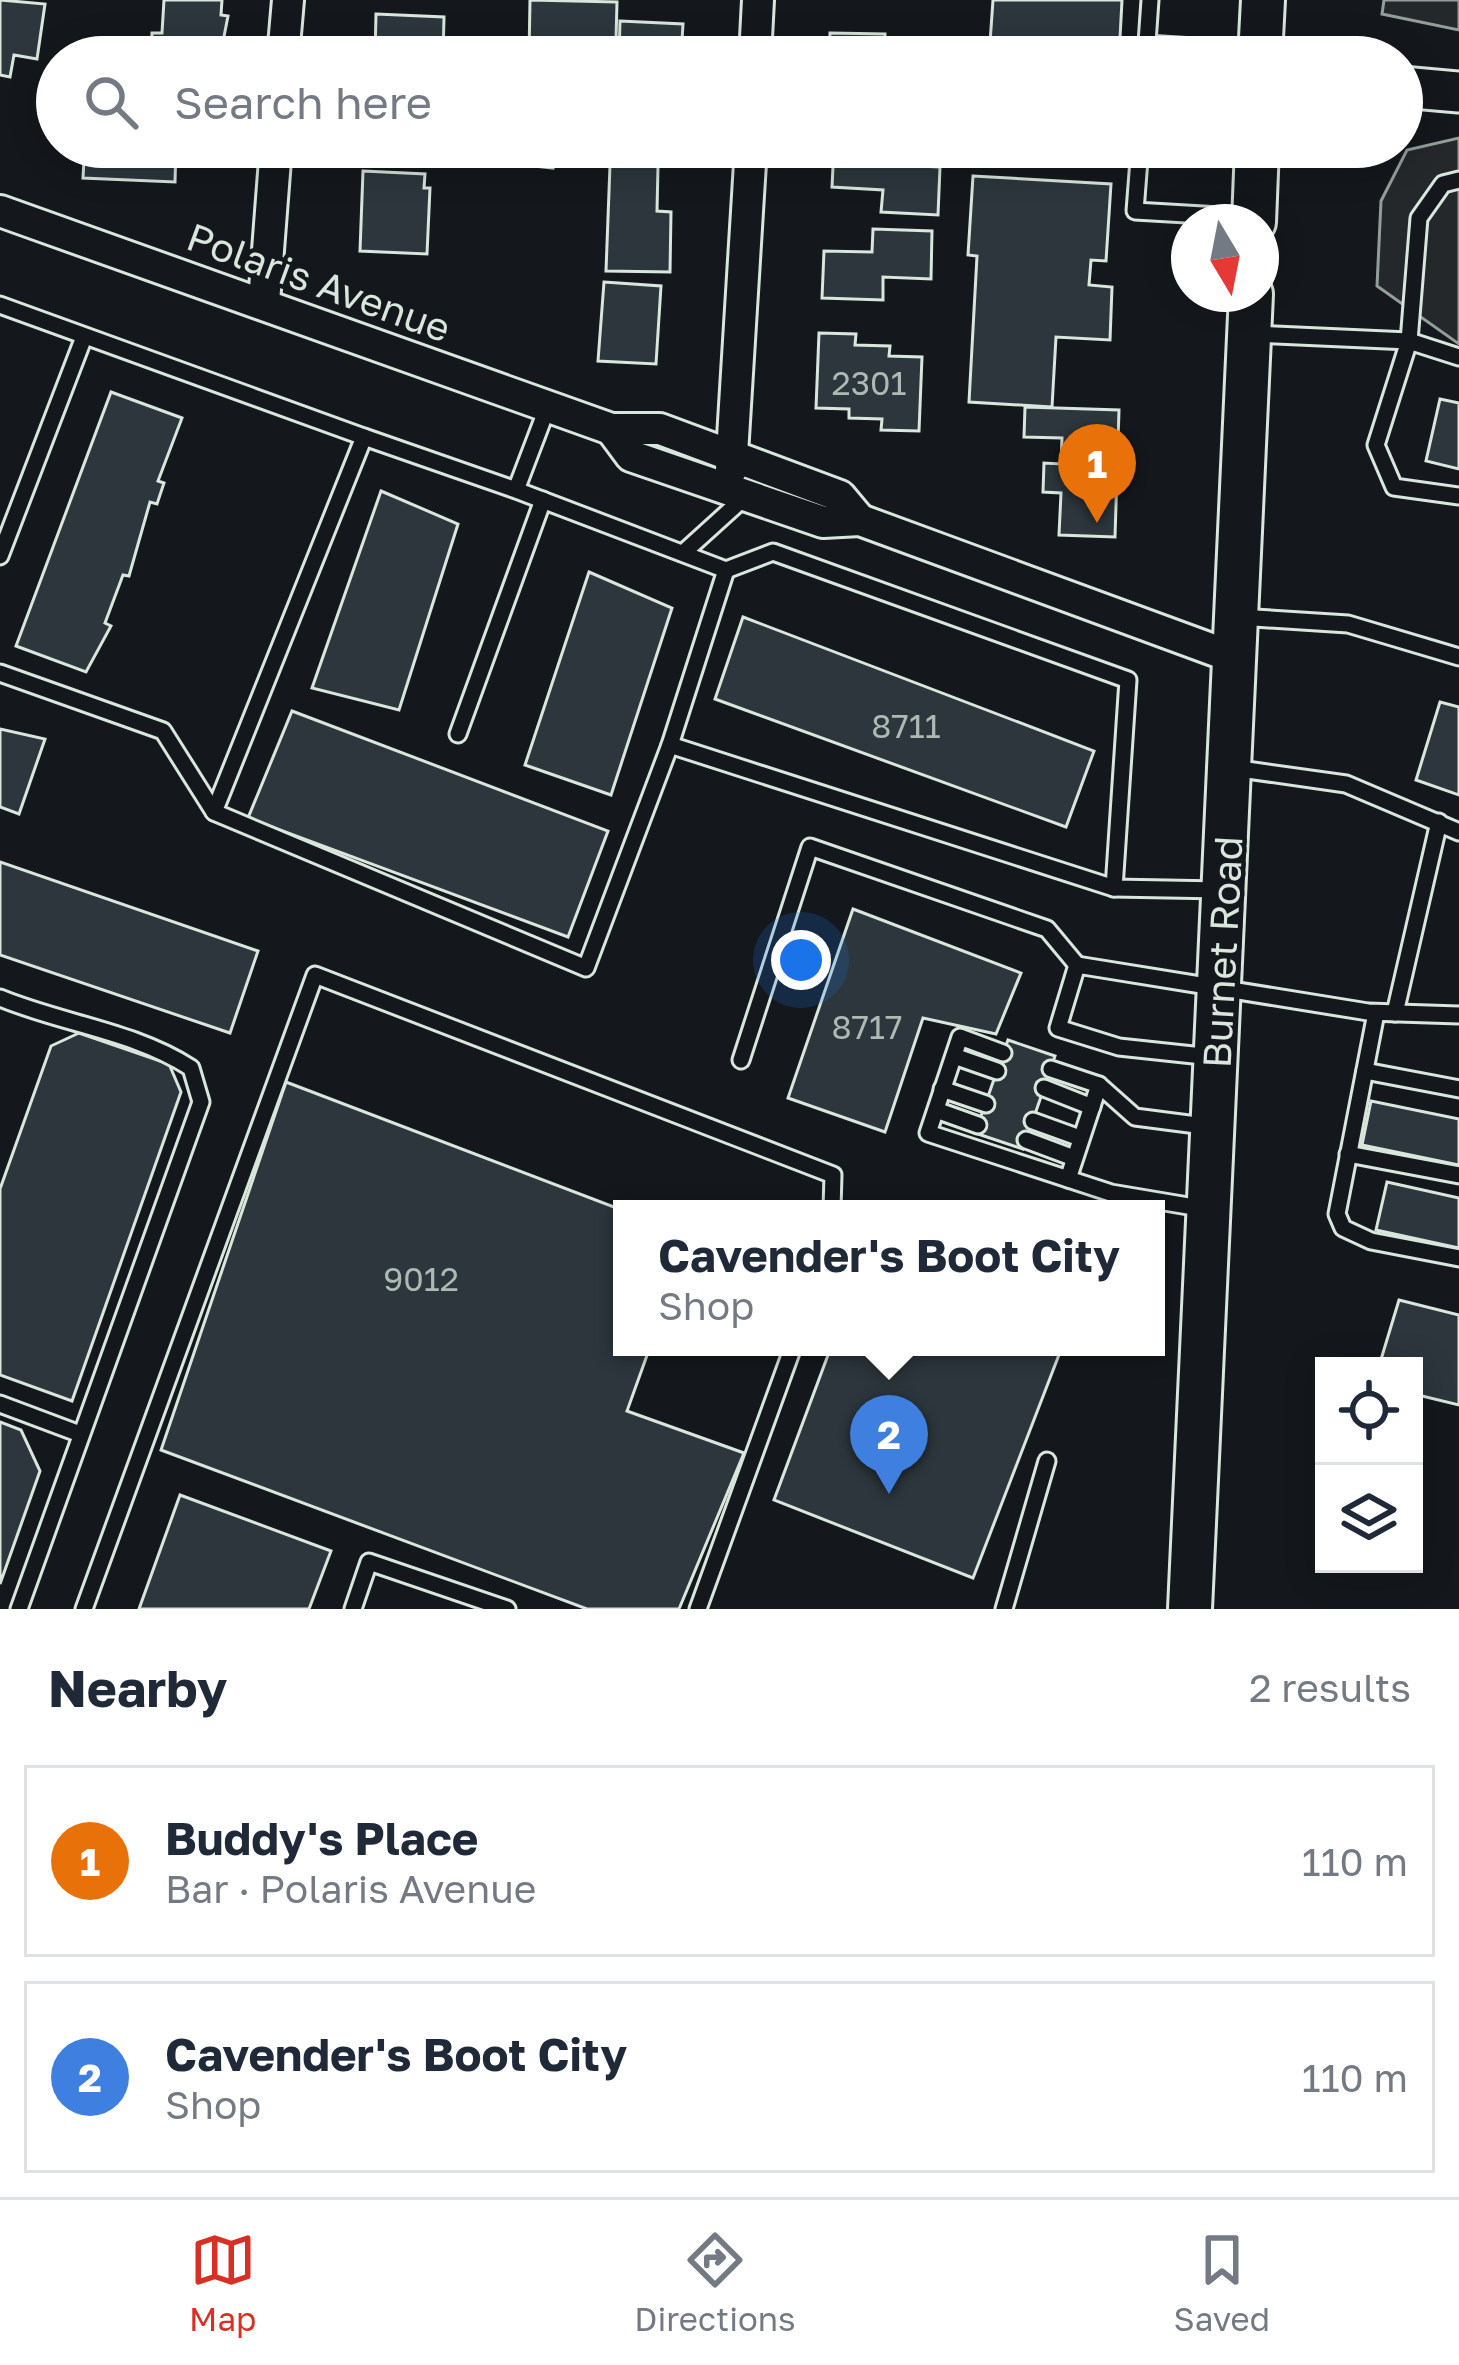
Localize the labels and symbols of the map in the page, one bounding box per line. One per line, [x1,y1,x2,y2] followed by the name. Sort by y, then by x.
[1171,204,1279,312] north arrow
[181,213,457,351] street label: Polaris Avenue
[832,363,906,402] house number: 2301
[1058,424,1136,523] pin: 1
[871,706,941,745] house number: 8711
[1192,835,1252,1069] street label: Burnet Road
[771,930,831,990] your location
[831,1007,903,1046] house number: 8717
[383,1259,459,1298] house number: 9012
[850,1395,928,1494] pin: 2

